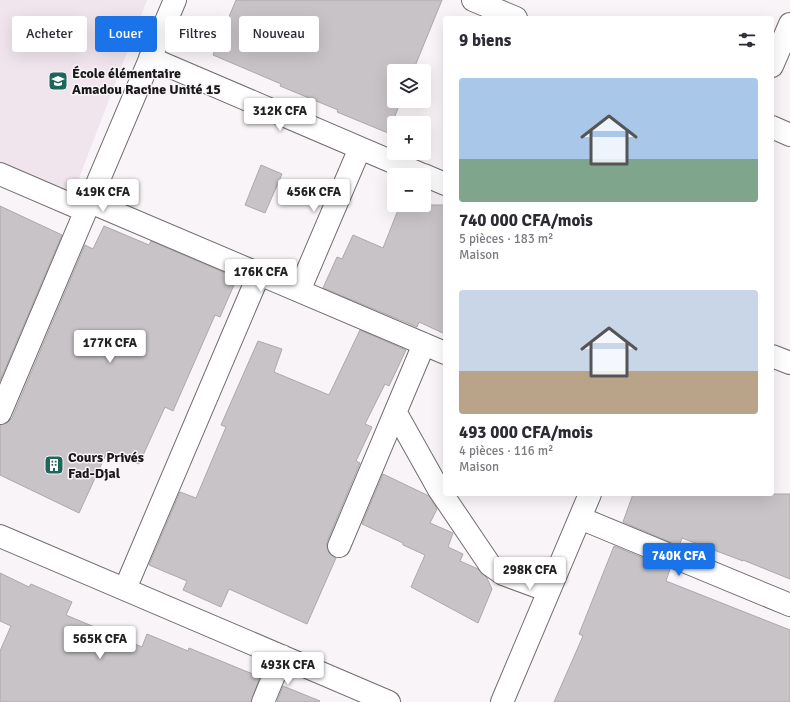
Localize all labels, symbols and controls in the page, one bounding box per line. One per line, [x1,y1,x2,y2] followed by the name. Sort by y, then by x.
[12,16,87,52] chip: Acheter
[95,16,157,52] chip: Louer
[165,16,231,52] chip: Filtres
[239,16,319,52] chip: Nouveau
[736,29,758,51] icon: filters
[459,30,511,51] text: 9 biens
[387,64,431,212] map controls
[387,64,431,108] button: layers
[72,65,221,98] place label: École élémentaire Amadou Racine Unité 15
[47,70,69,92] school or university icon: École élémentaire Amadou Racine Unité 15
[239,98,321,132] pin: 312K CFA
[253,103,307,119] text: 312K CFA
[573,104,645,176] icon: home
[387,116,431,160] button: +
[387,168,431,212] button: −
[62,179,144,213] pin: 419K CFA
[273,179,355,213] pin: 456K CFA
[76,184,130,200] text: 419K CFA
[287,184,341,200] text: 456K CFA
[459,210,593,231] text: 740 000 CFA/mois
[459,231,553,247] text: 5 pièces · 183 m²
[459,247,499,263] text: Maison
[220,259,302,293] pin: 176K CFA
[234,264,288,280] text: 176K CFA
[573,316,645,388] icon: home
[69,330,151,364] pin: 177K CFA
[83,335,137,351] text: 177K CFA
[459,422,593,443] text: 493 000 CFA/mois
[459,443,553,459] text: 4 pièces · 116 m²
[68,449,144,482] place label: Cours Privés Fad-Djal
[43,454,65,476] building icon: Cours Privés Fad-Djal
[459,459,499,475] text: Maison
[638,543,720,577] pin: 740K CFA
[652,548,706,564] text: 740K CFA
[489,557,571,591] pin: 298K CFA
[503,562,557,578] text: 298K CFA
[59,626,141,660] pin: 565K CFA
[73,631,127,647] text: 565K CFA
[247,652,329,686] pin: 493K CFA
[261,657,315,673] text: 493K CFA

